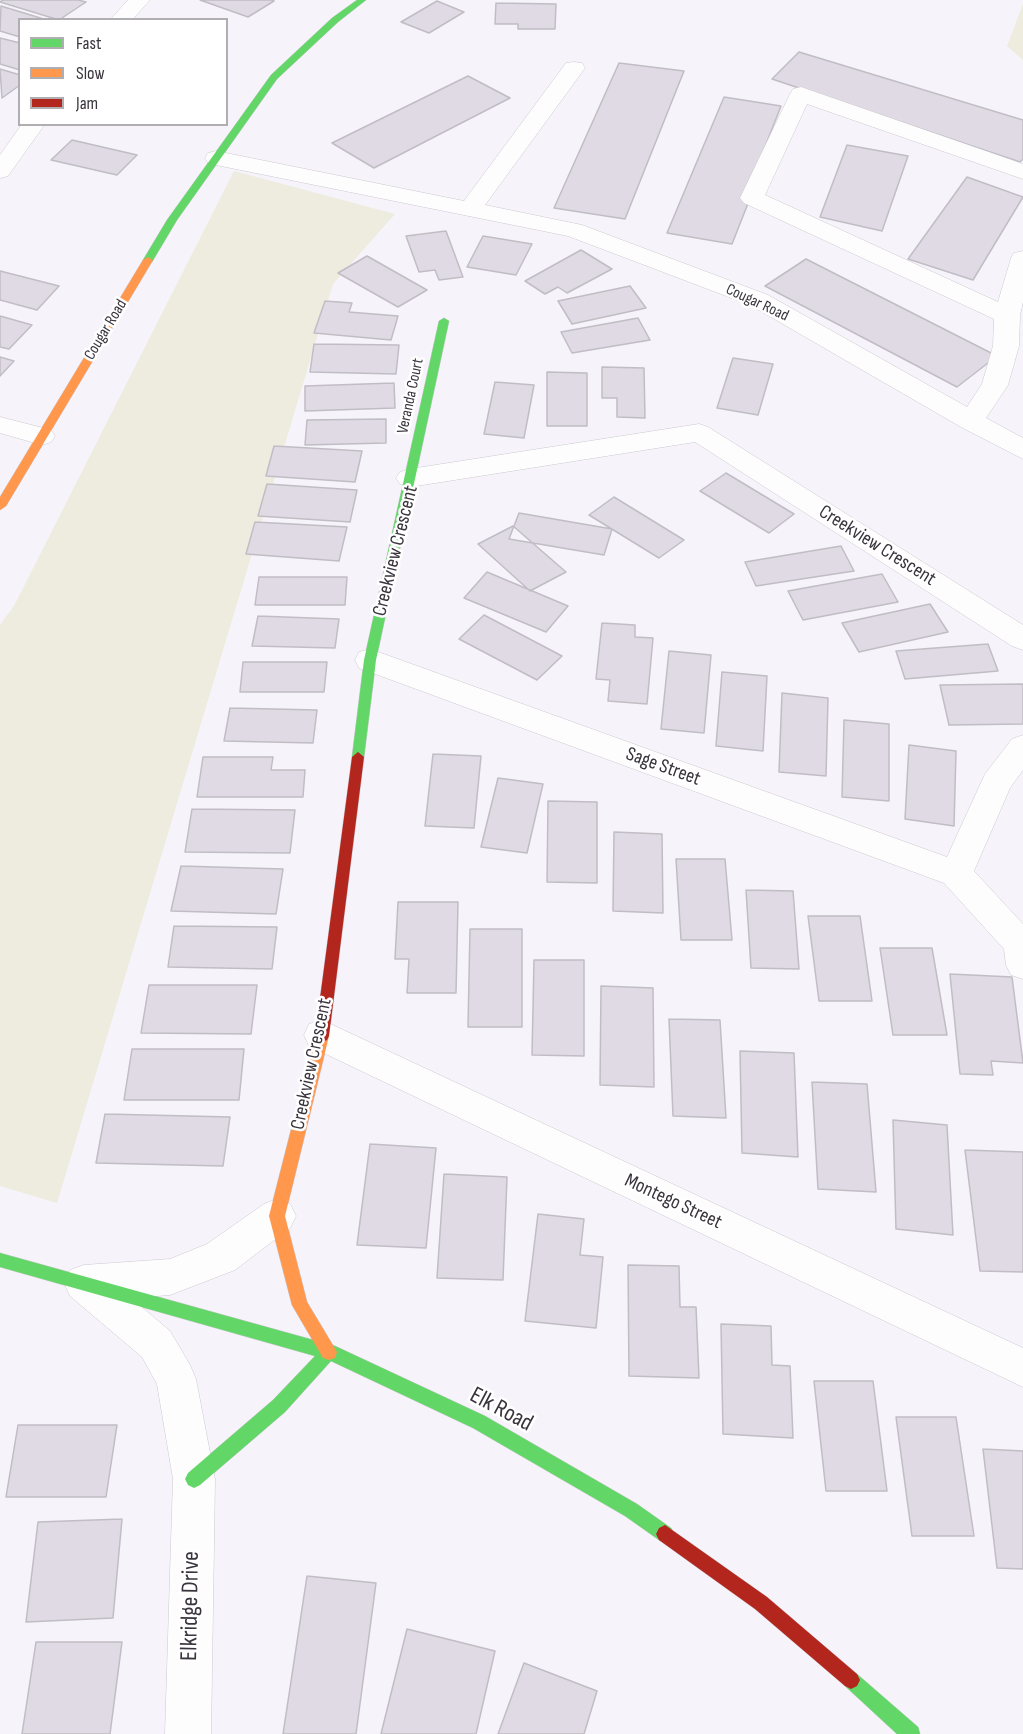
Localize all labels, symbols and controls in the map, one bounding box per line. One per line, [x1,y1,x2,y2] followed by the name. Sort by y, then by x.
[18,18,228,126] legend
[76,33,101,54] text: Fast
[76,63,105,84] text: Slow
[76,93,98,114] text: Jam
[723,280,791,326] street label: Cougar Road
[80,296,132,364] street label: Cougar Road
[394,357,428,435] street label: Veranda Court
[368,483,424,619] street label: Creekview Crescent
[814,500,940,592] street label: Creekview Crescent
[622,742,704,792] street label: Sage Street
[286,996,338,1132] street label: Creekview Crescent
[621,1169,725,1235] street label: Montego Street
[465,1381,537,1439] street label: Elk Road
[176,1551,206,1661] street label: Elkridge Drive

